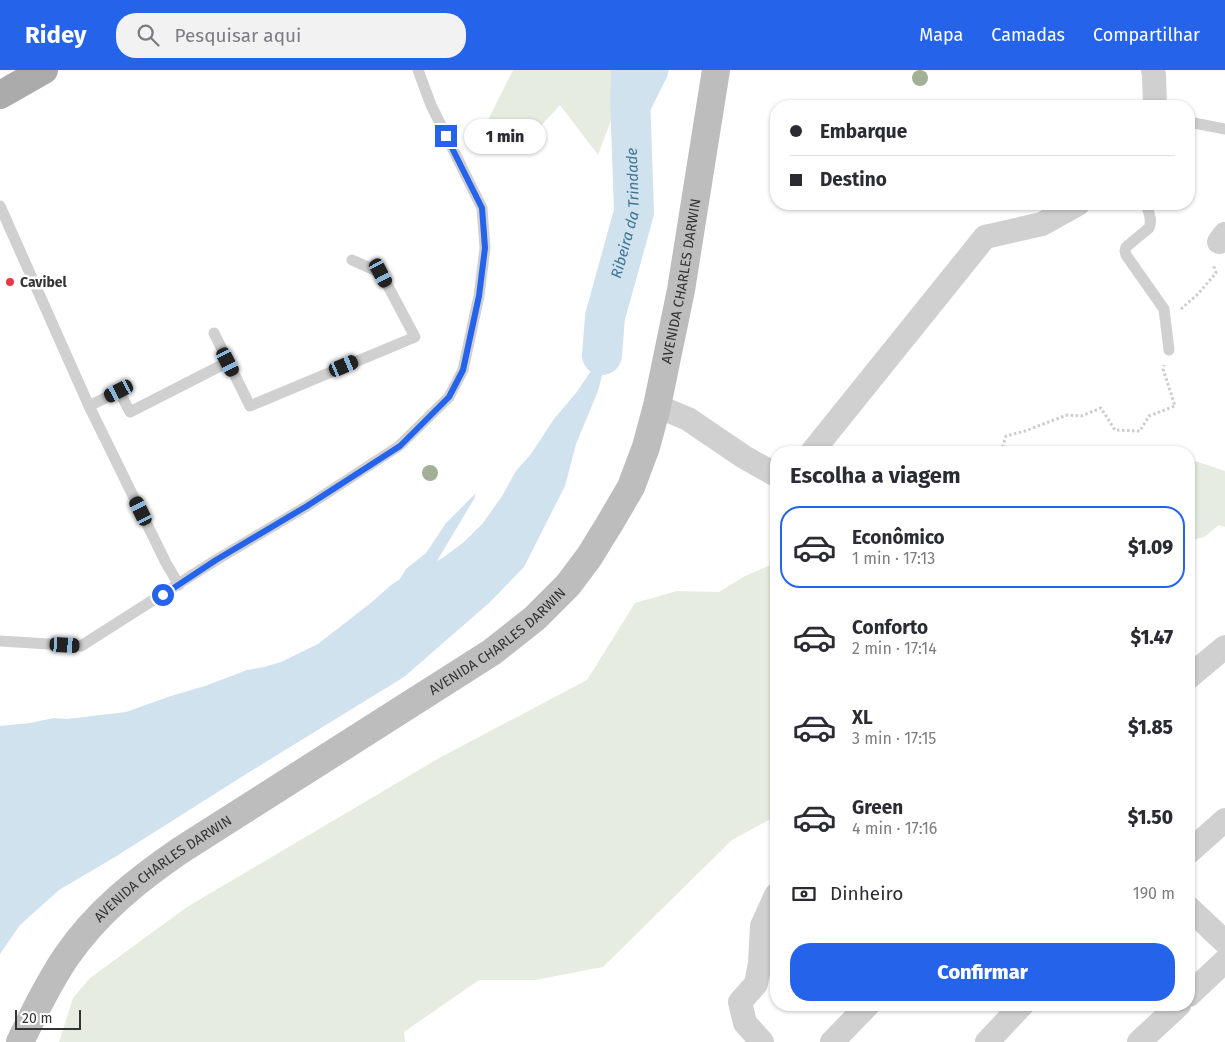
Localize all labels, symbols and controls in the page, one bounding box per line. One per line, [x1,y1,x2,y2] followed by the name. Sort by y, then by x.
[116,13,466,58] search box
[25,21,86,49] text: Ridey
[134,21,162,49] icon: search
[174,24,301,47] text: Pesquisar aqui
[919,24,963,46] text: Mapa
[991,24,1065,46] text: Camadas
[1093,24,1200,46] text: Compartilhar
[464,118,546,154] callout: 1 min
[820,120,907,143] text: Embarque
[435,125,457,147] route end
[486,127,524,146] text: 1 min
[607,147,643,280] water label: Ribeira da Trindade
[820,168,887,191] text: Destino
[657,197,704,365] street label: AVENIDA CHARLES DARWIN
[367,256,394,290] car
[20,274,68,291] place label: Cavibel
[4,276,16,288] marker: Cavibel
[214,345,241,379] car
[327,353,360,379] car
[102,378,135,404] car
[790,462,961,489] text: Escolha a viagem
[127,494,154,528] car
[792,525,837,570] icon: car
[852,526,945,549] text: Econômico
[1128,536,1173,559] text: $1.09
[852,549,935,568] text: 1 min · 17:13
[152,584,174,606] route start
[426,584,569,699] street label: AVENIDA CHARLES DARWIN
[792,615,837,660] icon: car
[852,616,928,639] text: Conforto
[1131,626,1173,649] text: $1.47
[49,637,80,653] car
[852,639,937,658] text: 2 min · 17:14
[792,705,837,750] icon: car
[852,706,873,729] text: XL
[1128,716,1173,739] text: $1.85
[852,729,936,748] text: 3 min · 17:15
[792,795,837,840] icon: car
[852,796,903,819] text: Green
[1128,806,1173,829] text: $1.50
[90,812,235,925] street label: AVENIDA CHARLES DARWIN
[852,819,937,838] text: 4 min · 17:16
[790,880,818,908] icon: cash
[830,882,903,905] text: Dinheiro
[1133,884,1175,903] text: 190 m
[790,943,1175,1001] button: Confirmar
[15,1007,81,1030] scale bar
[22,1010,52,1027] text: 20 m

